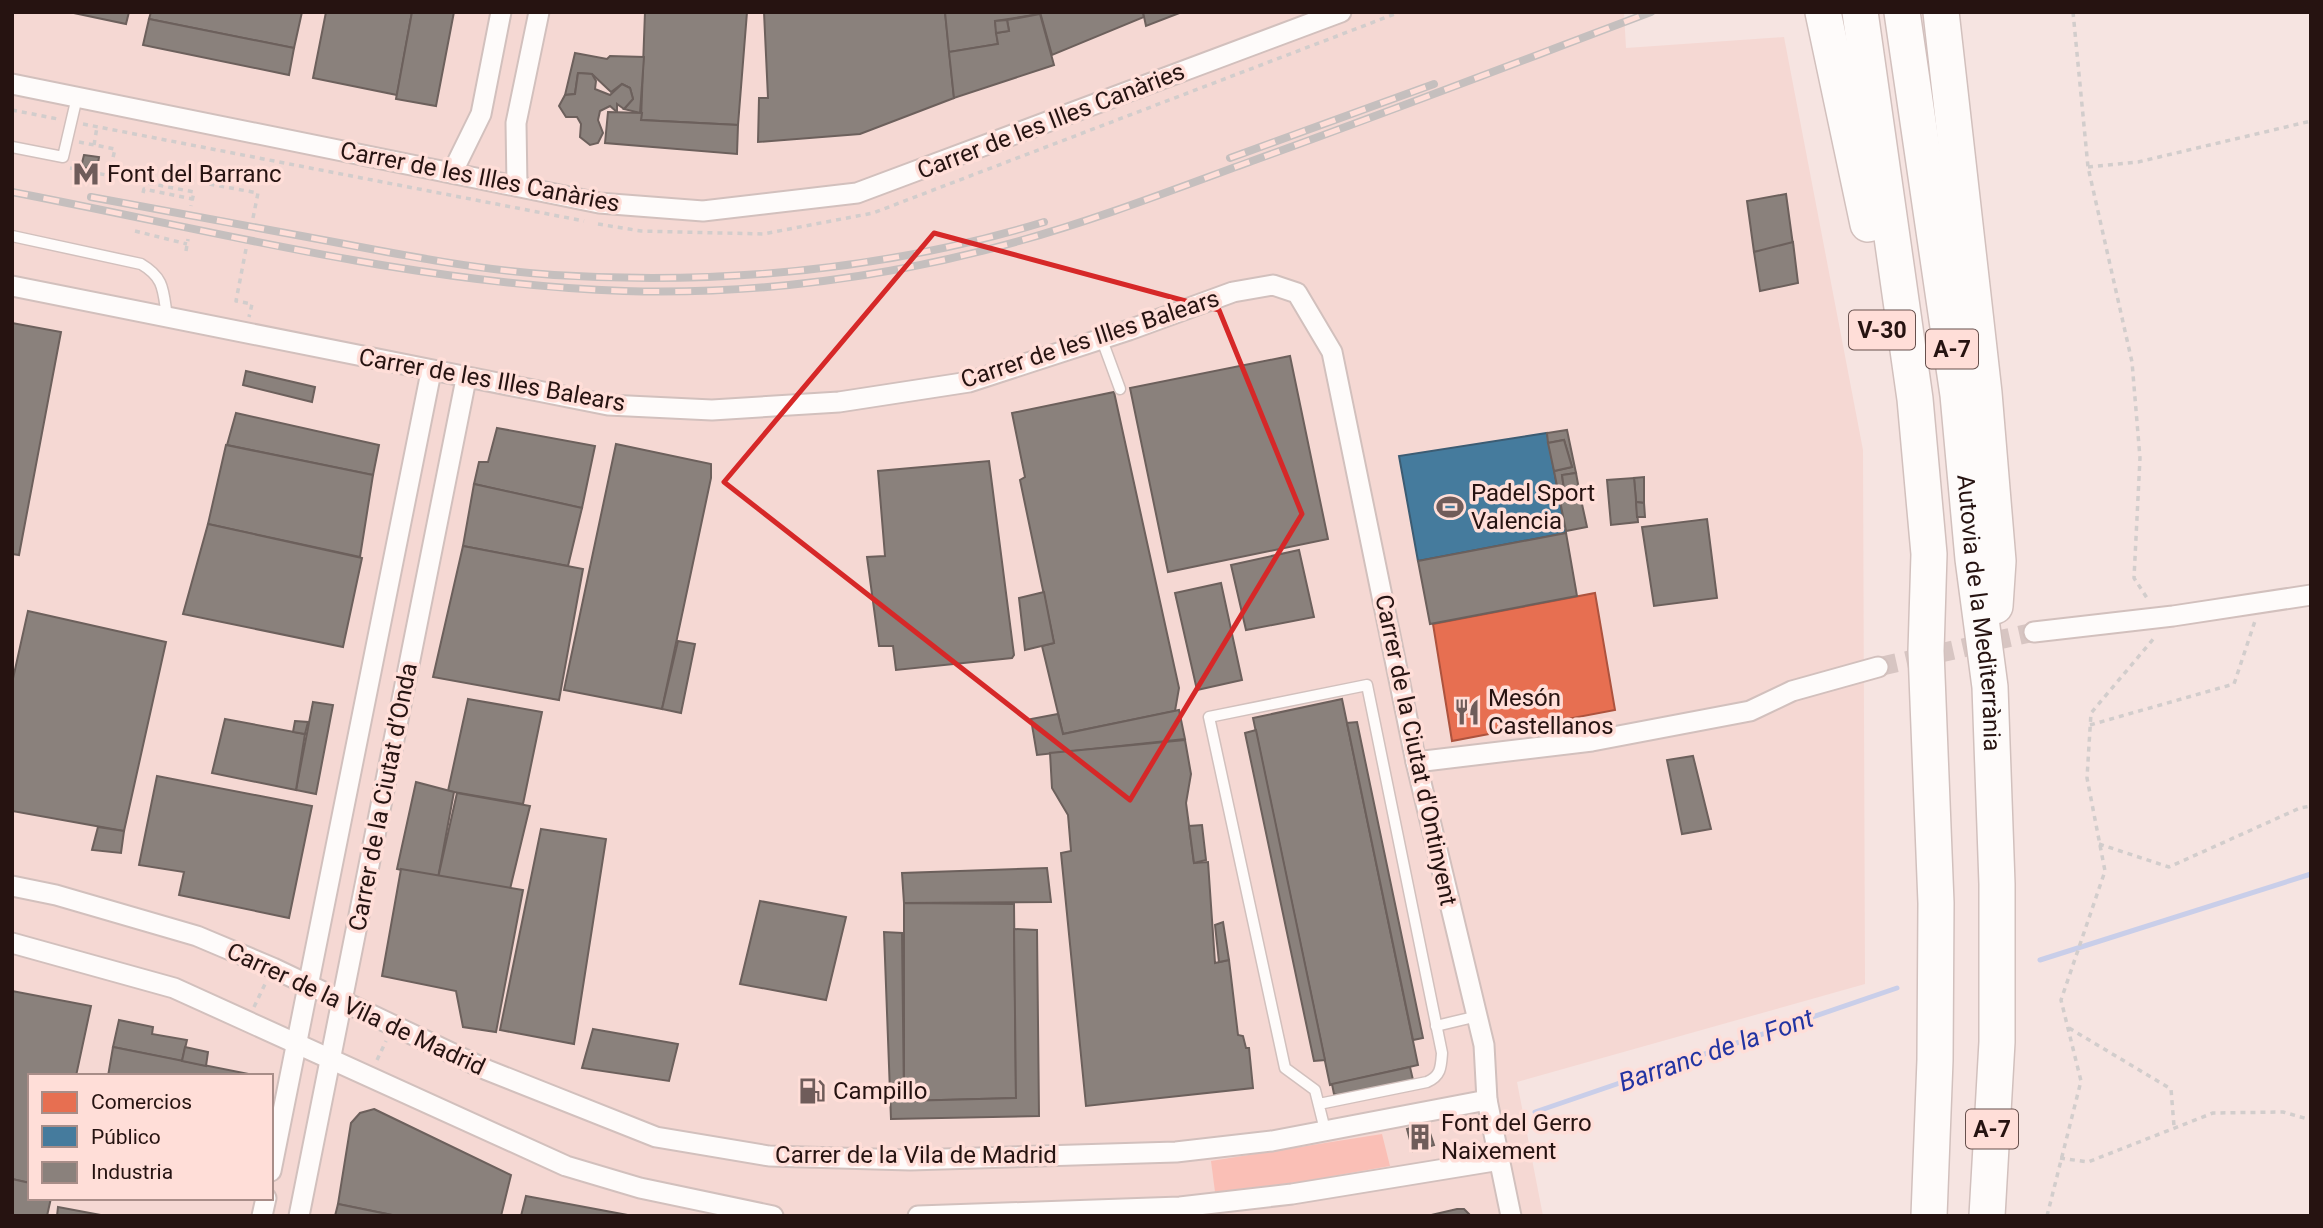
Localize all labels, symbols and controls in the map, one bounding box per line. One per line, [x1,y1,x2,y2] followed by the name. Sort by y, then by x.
[913,57,1189,185] street label: Carrer de les Illes Canàries
[338,136,622,218] street label: Carrer de les Illes Canàries
[71,159,101,189] metro station icon: Font del Barranc
[107,160,282,188] place label: Font del Barranc
[957,284,1223,394] street label: Carrer de les Illes Balears
[1849,310,1915,350] road number: V-30
[1926,330,1978,368] road number: A-7
[357,343,627,417] street label: Carrer de les Illes Balears
[1951,473,2006,752] street label: Autovia de la Mediterrània
[1471,479,1595,535] place label: Padel Sport Valencia
[1435,492,1465,522] sports icon: Padel Sport Valencia
[1369,592,1463,908] street label: Carrer de la Ciutat d'Ontinyent
[343,660,423,934] street label: Carrer de la Ciutat d’Onda
[1488,684,1614,740] place label: Mesón Castellanos
[1452,697,1482,727] restaurant icon: Mesón Castellanos
[222,937,490,1081] street label: Carrer de la Vila de Madrid
[1615,1002,1818,1097] water label: Barranc de la Font
[28,1074,273,1200] legend
[797,1076,827,1106] fuel station icon: Campillo
[833,1077,927,1105] place label: Campillo
[91,1090,192,1114] text: Comercios
[1441,1109,1592,1165] place label: Font del Gerro Naixement
[1966,1110,2018,1148] road number: A-7
[1405,1122,1435,1152] building icon: Font del Gerro Naixement
[91,1125,161,1149] text: Público
[775,1141,1057,1169] street label: Carrer de la Vila de Madrid
[91,1160,173,1184] text: Industria

